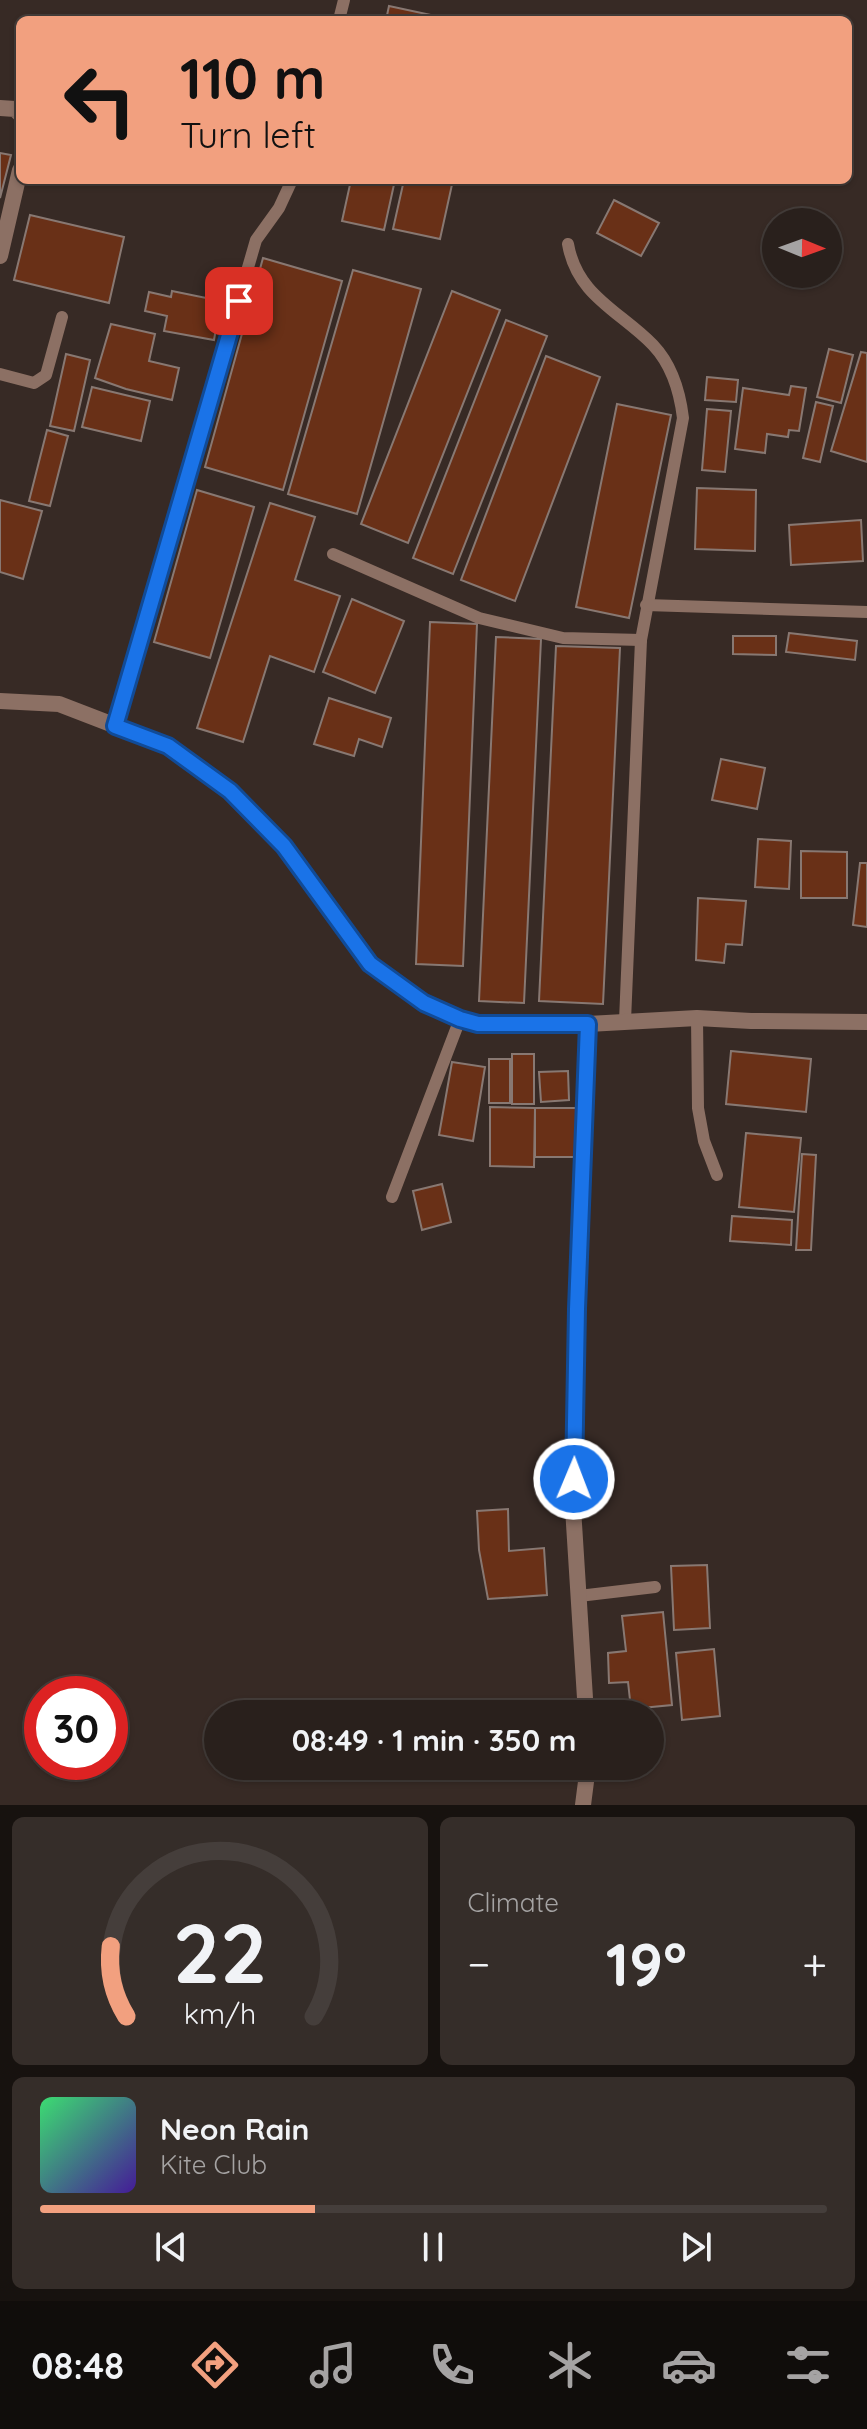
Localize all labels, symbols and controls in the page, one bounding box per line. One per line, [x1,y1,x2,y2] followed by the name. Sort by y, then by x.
[180,43,325,113] text: 110 m
[48,48,152,152] icon: left
[180,112,316,157] text: Turn left
[762,208,842,288] north arrow
[762,208,842,288] map controls
[205,267,273,335] pin
[217,279,261,323] icon: arrive
[532,1437,616,1521] position arrow
[24,1676,128,1780] speed limit sign: 30
[292,1721,576,1759] text: 08:49 · 1 min · 350 m
[468,1886,559,1919] text: Climate
[172,1900,267,2004] text: 22
[606,1926,687,2001] text: 19°
[468,1936,490,1991] text: −
[802,1936,827,1991] text: +
[183,1995,256,2031] text: km/h
[160,2110,309,2148] text: Neon Rain
[160,2148,267,2181] text: Kite Club
[149,2225,193,2269] icon: previous
[411,2225,455,2269] icon: pause
[674,2225,718,2269] icon: next
[187,2337,243,2393] icon: directions
[305,2337,361,2393] icon: music
[424,2337,480,2393] icon: phone
[542,2337,598,2393] icon: climate
[661,2337,717,2393] icon: car
[780,2337,836,2393] icon: filters
[31,2343,124,2388] text: 08:48

